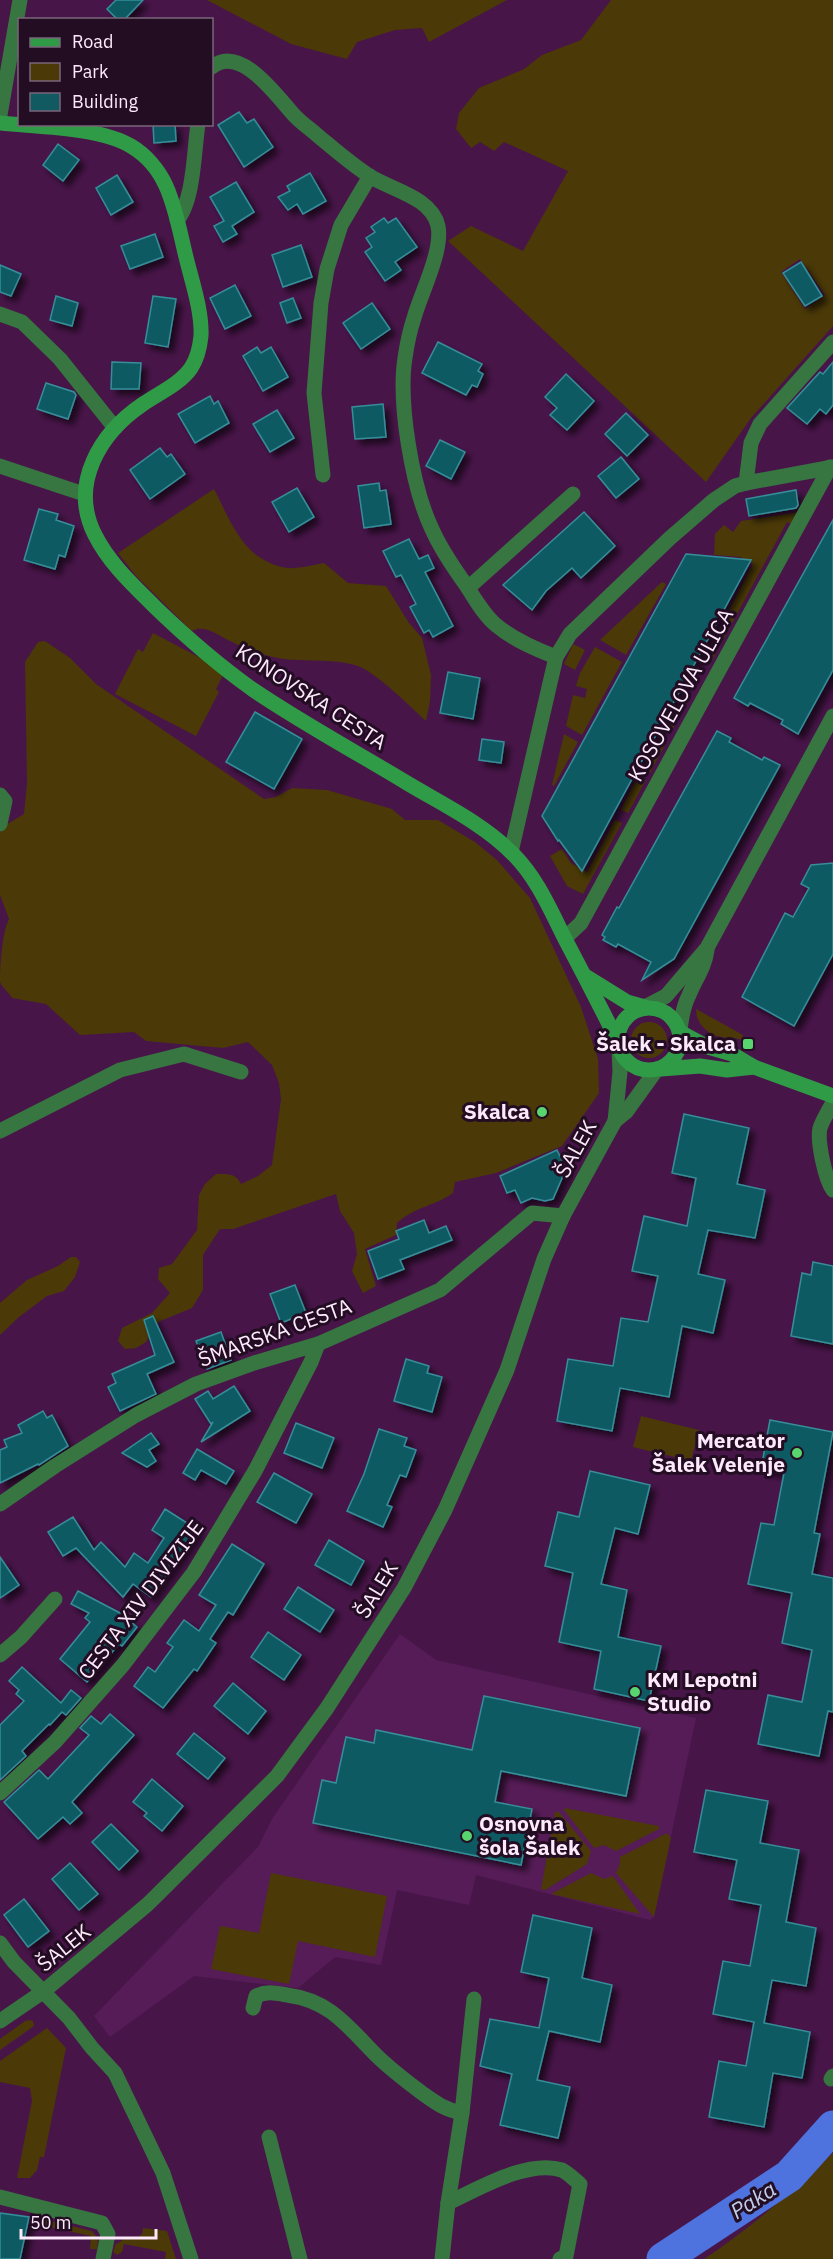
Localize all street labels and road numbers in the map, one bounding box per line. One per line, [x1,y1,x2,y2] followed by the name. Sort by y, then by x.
[621,603,739,786] street label: KOSOVELOVA ULICA
[231,637,393,756] street label: KONOVSKA CESTA
[548,1115,602,1182] street label: ŠALEK
[194,1291,355,1373] street label: ŠMARSKA CESTA
[71,1514,209,1685] street label: CESTA XIV DIVIZIJE
[348,1556,404,1623] street label: ŠALEK
[31,1917,96,1978] street label: ŠALEK

